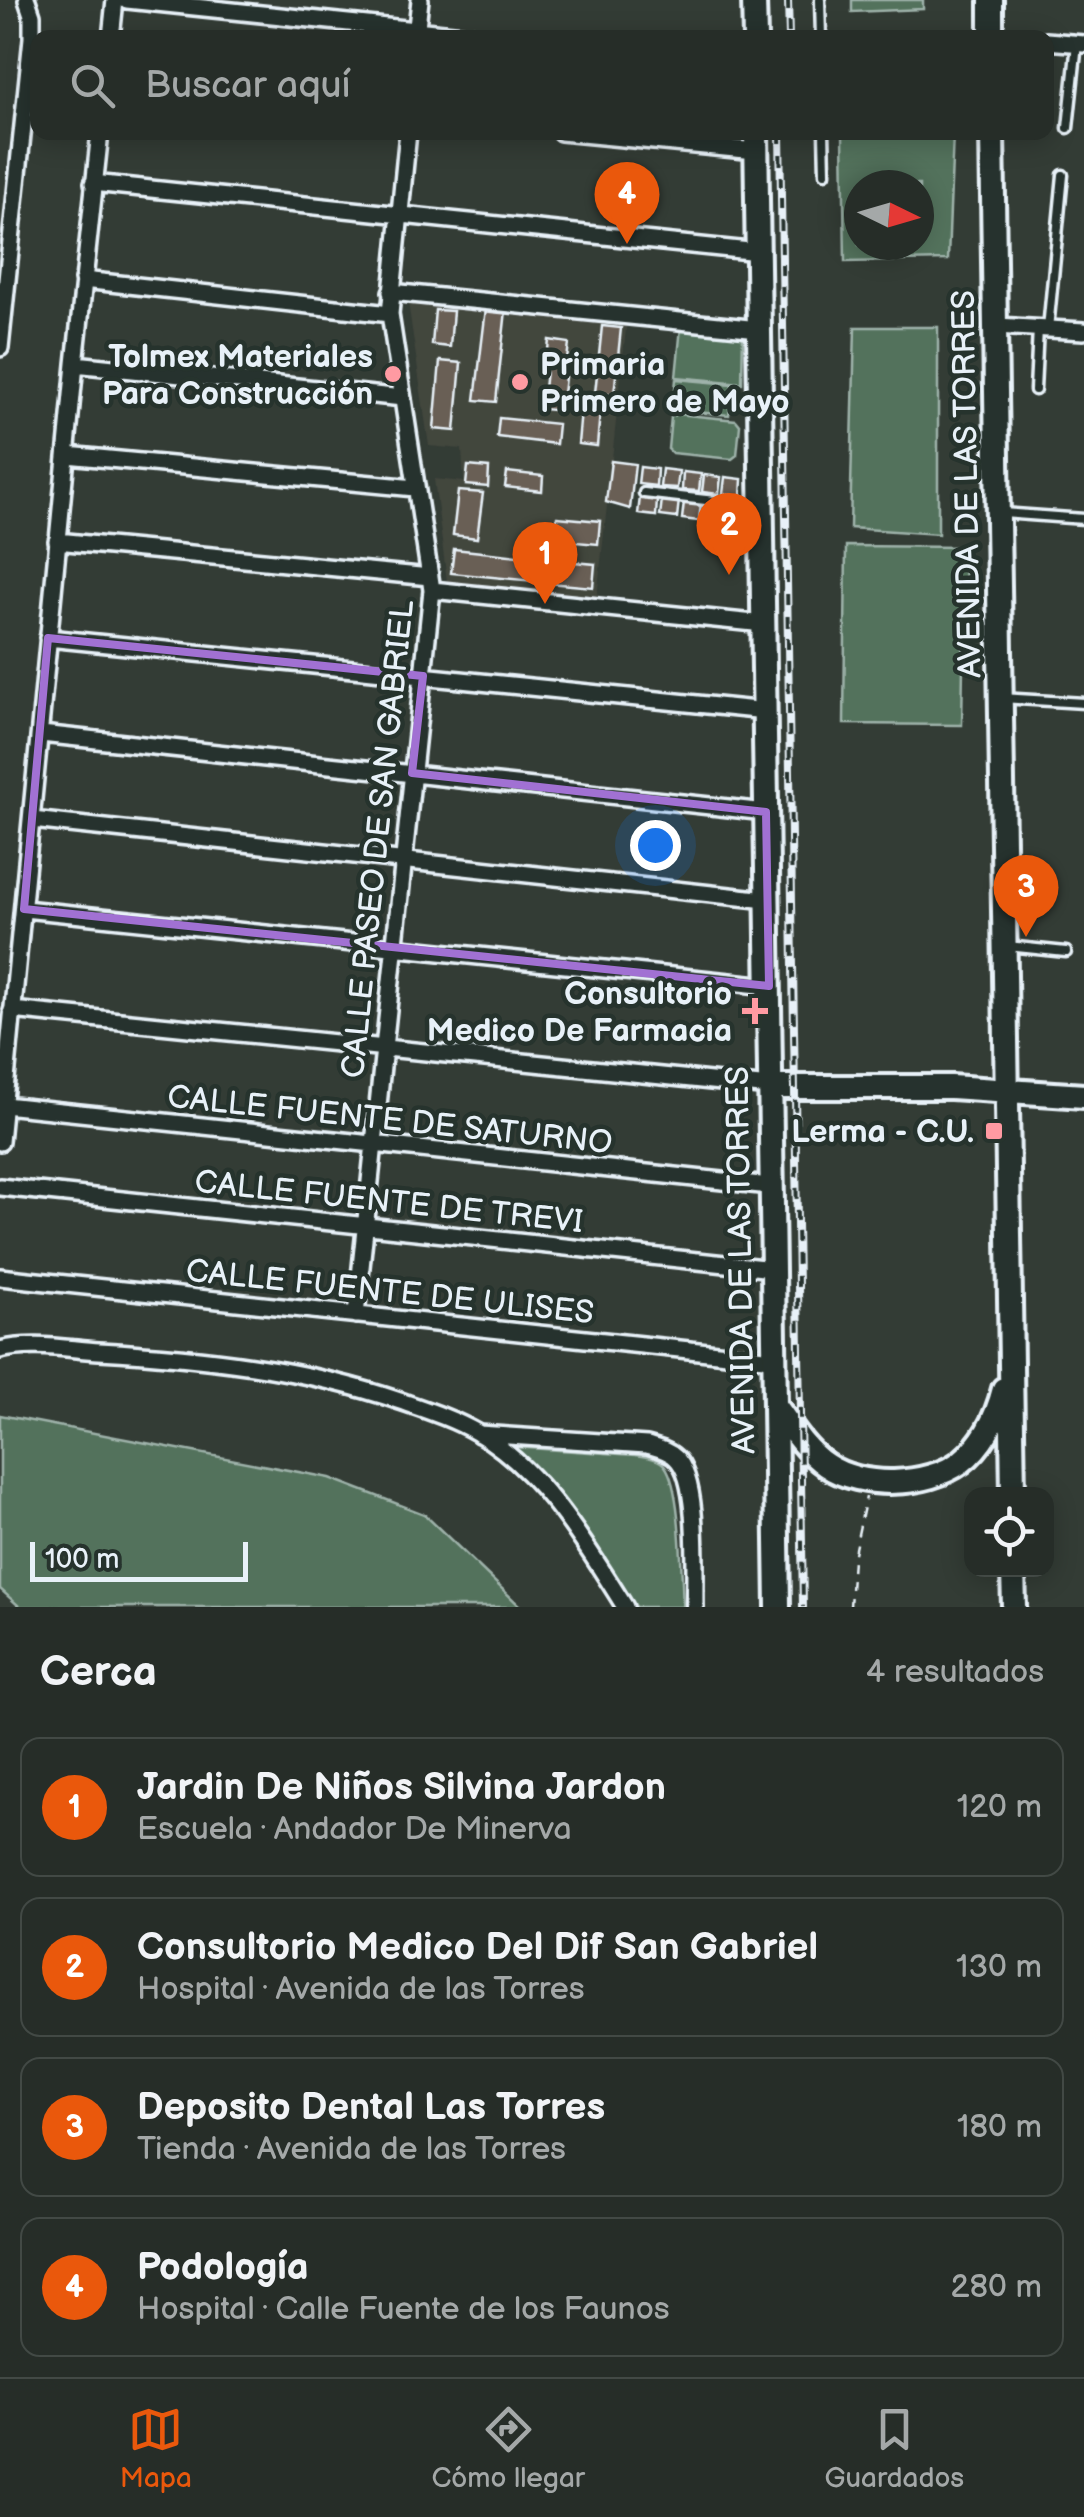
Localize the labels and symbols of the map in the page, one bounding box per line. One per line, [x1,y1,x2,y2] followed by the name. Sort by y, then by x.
[594,162,660,244] pin: 4
[844,170,934,260] north arrow
[945,290,990,678] street label: AVENIDA DE LAS TORRES
[102,338,373,414] place label: Tolmex Materiales Para Construcción
[540,346,789,422] place label: Primaria Primero de Mayo
[382,363,404,385] marker: Tolmex Materiales Para Construcción
[509,371,531,393] marker: Primaria Primero de Mayo
[696,492,762,575] pin: 2
[512,522,578,604] pin: 1
[334,598,423,1080] street label: CALLE PASEO DE SAN GABRIEL
[630,820,681,871] your location
[994,854,1058,937] pin: 3
[427,975,732,1051] place label: Consultorio Medico De Farmacia
[742,998,768,1024] marker: Consultorio Medico De Farmacia
[719,1066,764,1454] street label: AVENIDA DE LAS TORRES
[165,1078,614,1163] street label: CALLE FUENTE DE SATURNO
[791,1113,974,1152] place label: Lerma - C.U.
[983,1120,1005,1142] marker: Lerma - C.U.
[193,1163,585,1242] street label: CALLE FUENTE DE TREVI
[184,1252,596,1333] street label: CALLE FUENTE DE ULISES
[30,1537,248,1582] scale bar

